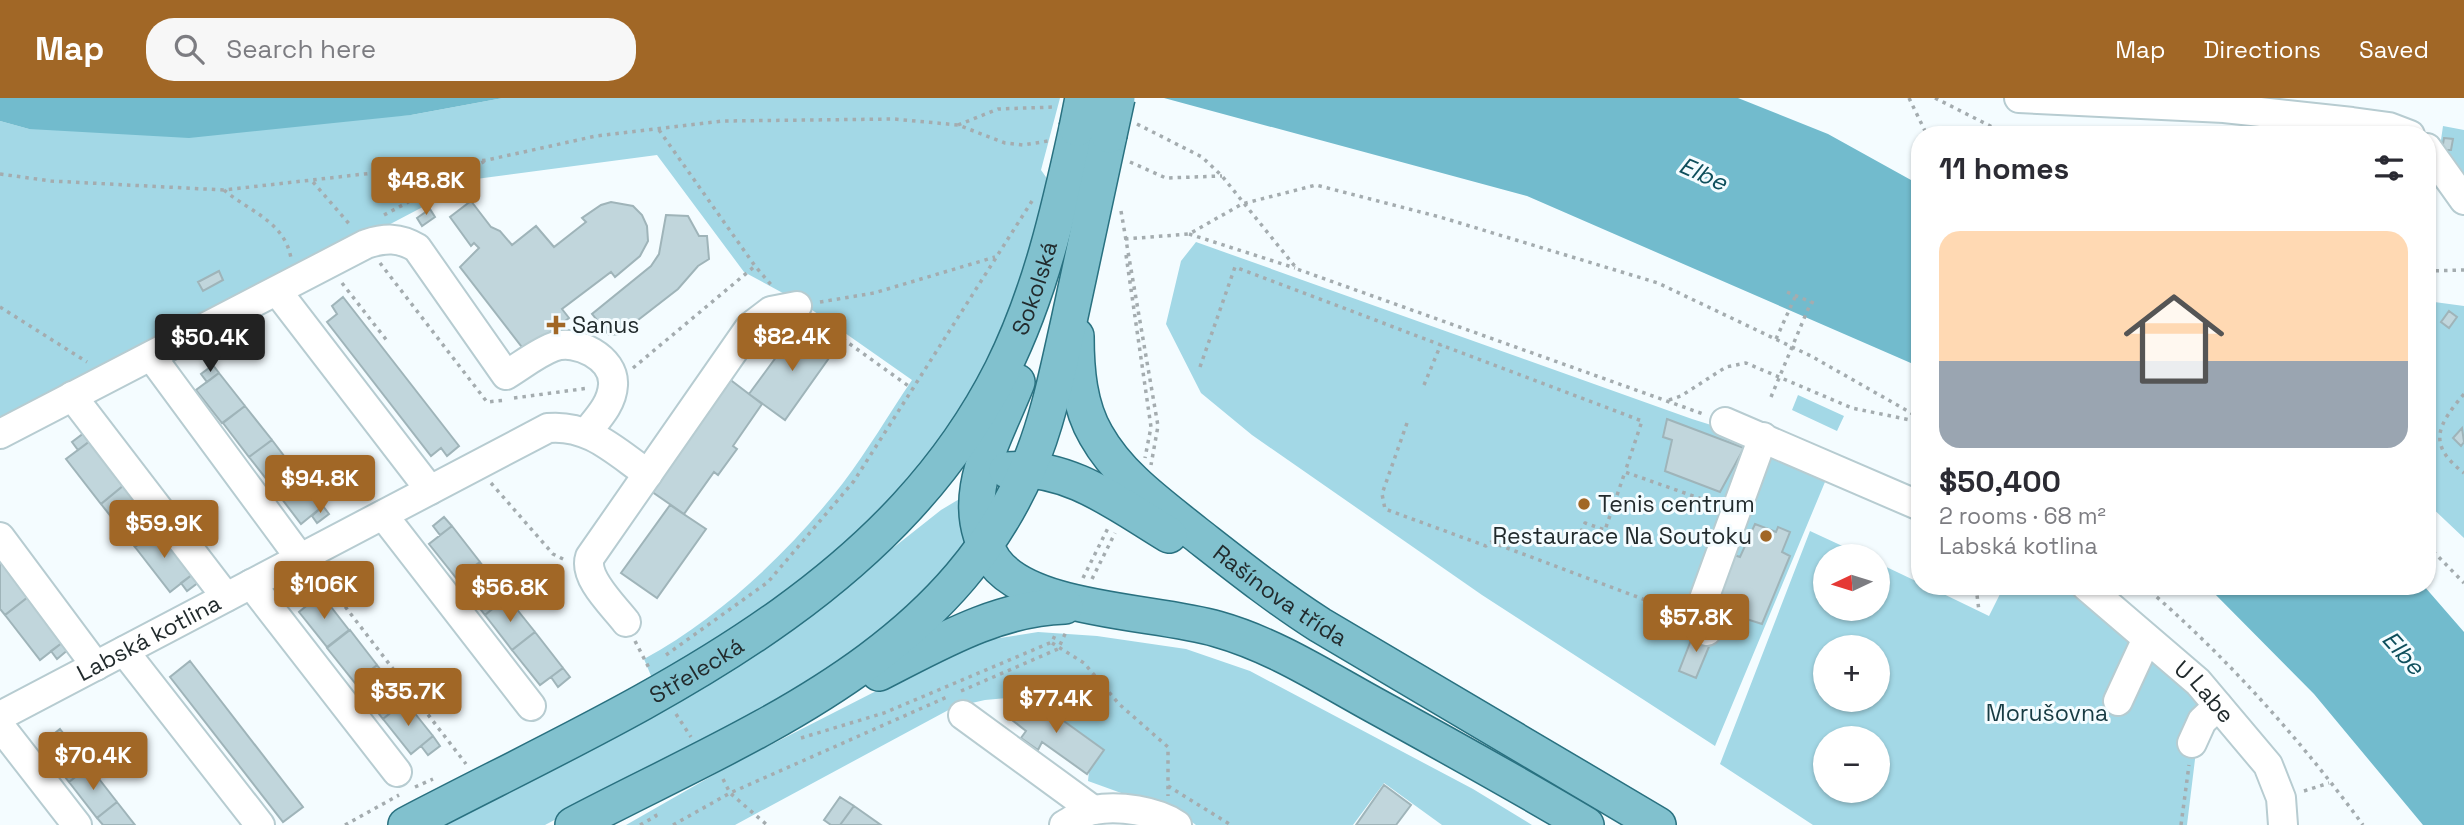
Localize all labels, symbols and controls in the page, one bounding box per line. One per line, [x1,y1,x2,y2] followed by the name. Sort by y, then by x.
[146,18,636,81] search box
[35,28,104,70] text: Map
[170,30,208,68] icon: search
[226,32,376,66] text: Search here
[2115,34,2165,65] text: Map
[2203,34,2321,65] text: Directions
[2359,34,2429,65] text: Saved
[1674,149,1733,198] water label: Elbe
[1939,149,2069,188] text: 11 homes
[2370,149,2408,187] icon: filters
[369,158,483,217] pin: $48.8K
[387,165,465,195] text: $48.8K
[1005,238,1064,340] street label: Sokolská
[2111,276,2237,402] icon: home
[572,310,639,340] place label: Sanus
[153,314,267,374] pin: $50.4K
[735,314,849,373] pin: $82.4K
[546,315,566,335] marker: Sanus
[753,321,831,351] text: $82.4K
[171,322,249,352] text: $50.4K
[263,456,377,515] pin: $94.8K
[1939,462,2061,501] text: $50,400
[281,463,359,493] text: $94.8K
[1598,489,1755,519] place label: Tenis centrum
[1576,496,1592,512] marker: Tenis centrum
[107,500,221,560] pin: $59.9K
[1939,501,2106,531] text: 2 rooms · 68 m²
[125,508,203,538] text: $59.9K
[1492,521,1752,551] place label: Restaurace Na Soutoku
[1758,528,1774,544] marker: Restaurace Na Soutoku
[1939,531,2098,561] text: Labská kotlina
[1207,538,1353,653] street label: Rašínova třída
[1813,544,1890,621] north arrow
[1813,544,1890,803] map controls
[275,561,373,621] pin: $106K
[453,564,567,624] pin: $56.8K
[290,569,358,599] text: $106K
[472,572,548,602] text: $56.8K
[71,588,226,688] street label: Labská kotlina
[1639,594,1753,654] pin: $57.8K
[1659,602,1733,632] text: $57.8K
[2375,624,2432,682] water label: Elbe
[644,631,749,710] street label: Střelecká
[1813,635,1890,712] button: +
[2168,654,2241,729] street label: U Labe
[351,668,465,728] pin: $35.7K
[371,676,445,706] text: $35.7K
[999,676,1113,735] pin: $77.4K
[1019,683,1093,713] text: $77.4K
[1986,698,2108,728] park label: Morušovna
[1813,726,1890,803] button: −
[36,732,150,792] pin: $70.4K
[54,740,132,770] text: $70.4K

